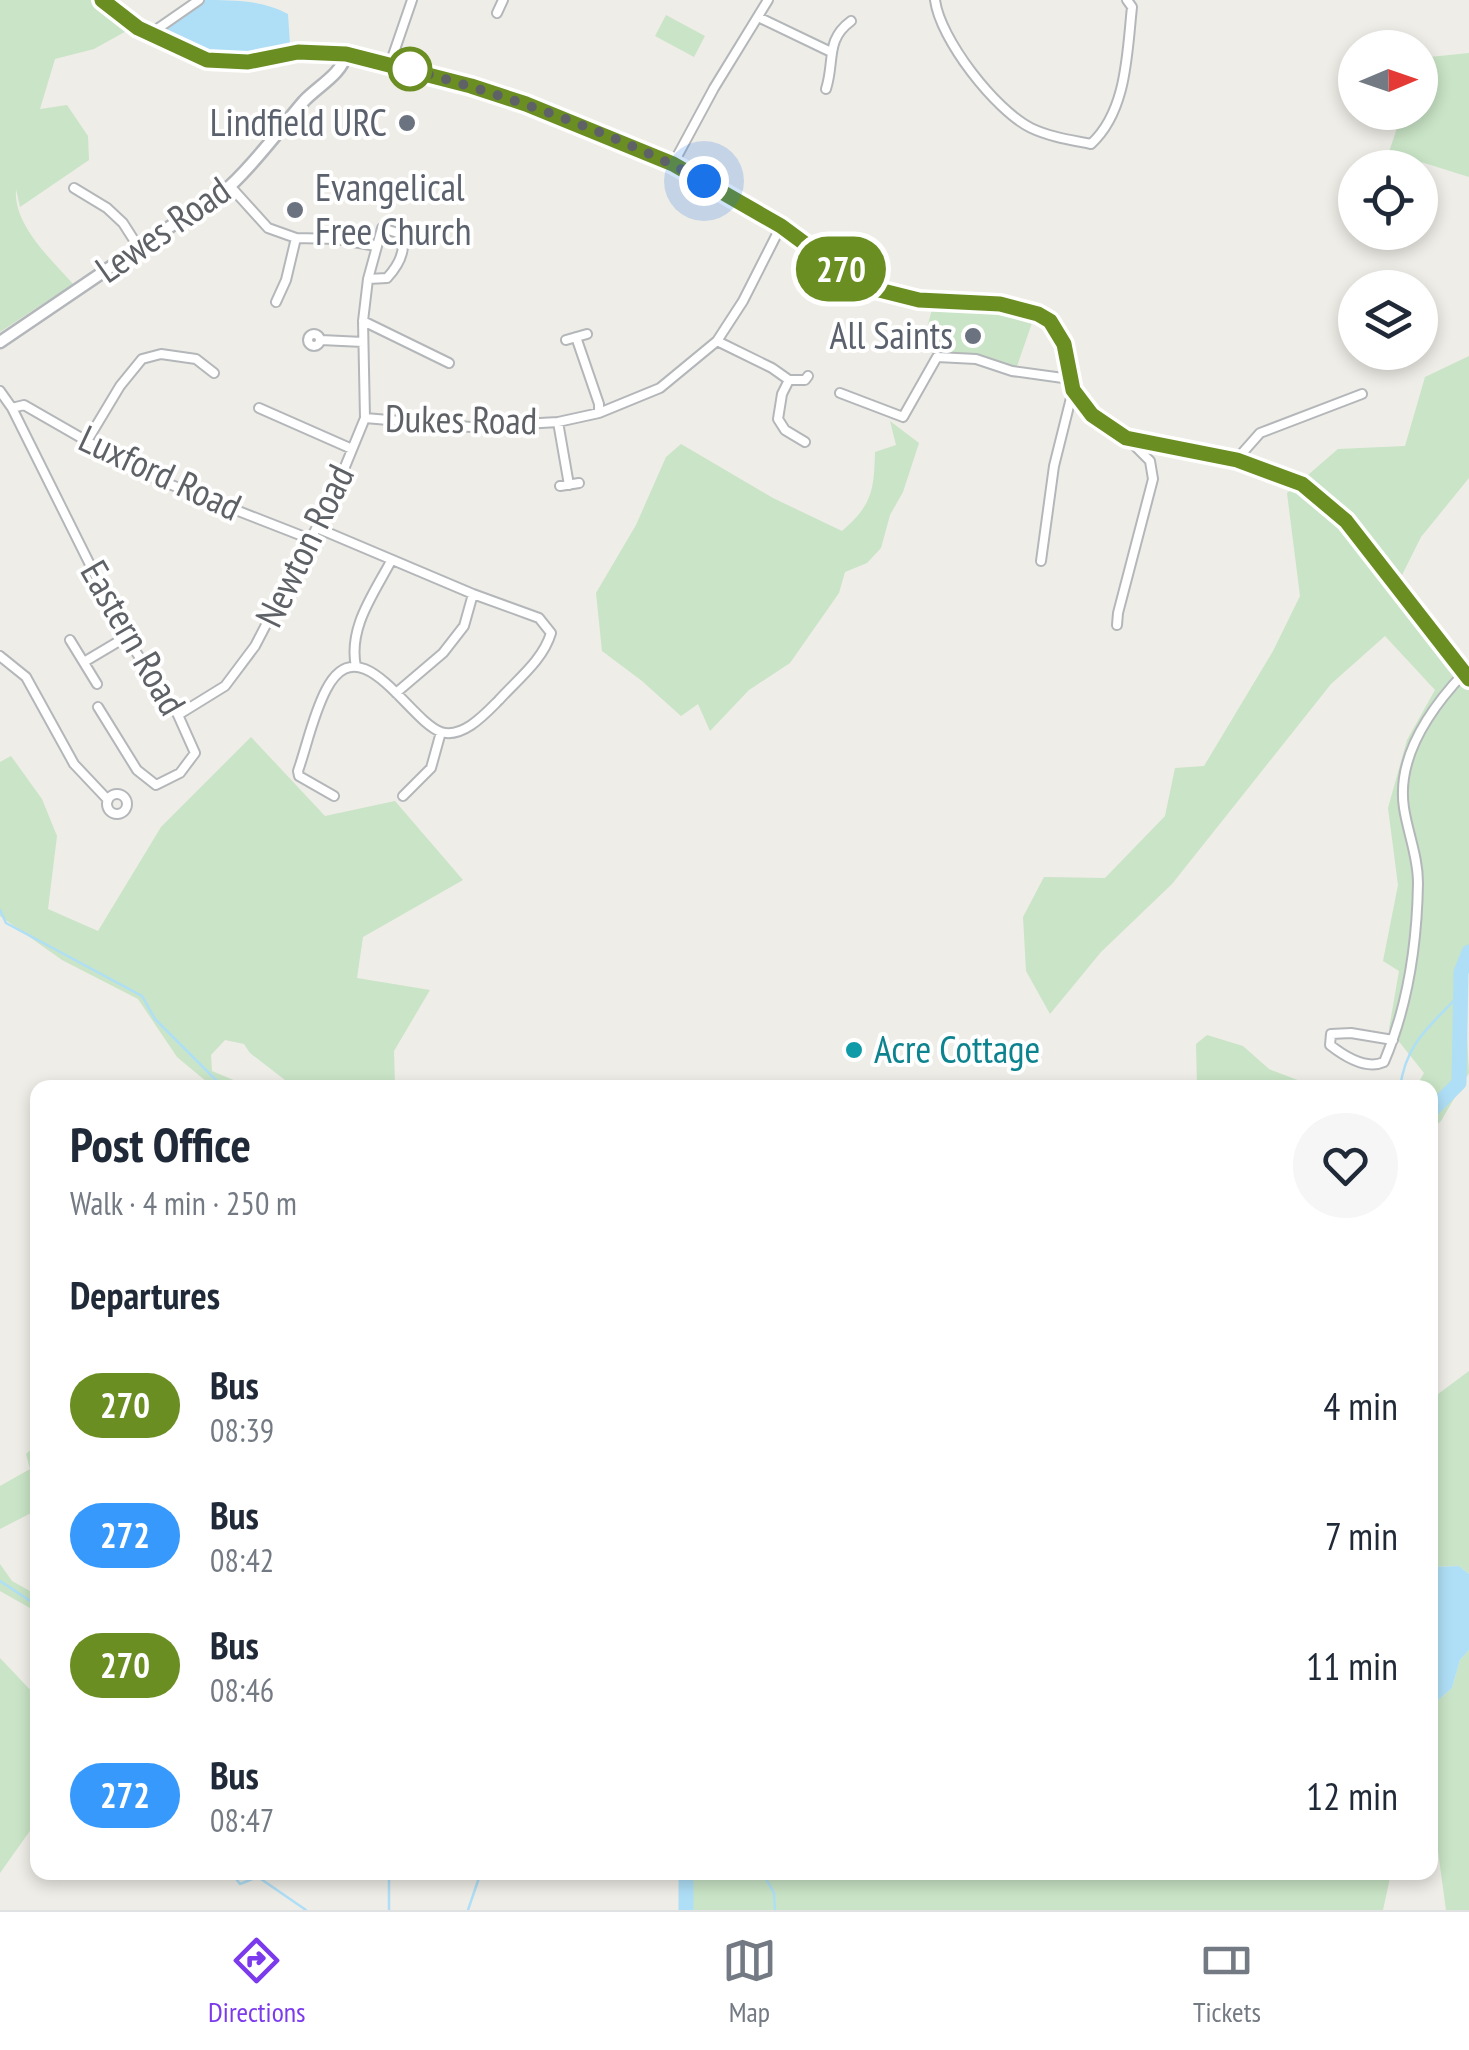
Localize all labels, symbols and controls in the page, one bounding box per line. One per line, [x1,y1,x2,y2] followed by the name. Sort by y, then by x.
[1338,30,1438,130] north arrow
[1338,30,1438,370] map controls
[389,48,431,90] unlabelled marker
[210,97,387,146] place label: Lindfield URC
[396,112,418,134] marker: Lindfield URC
[1338,150,1438,250] button: locate
[679,156,729,206] your location
[315,162,472,255] place label: Evangelical Free Church
[85,165,239,293] street label: Lewes Road
[284,199,306,221] marker: Evangelical Free Church
[784,236,898,302] line badge: 270
[816,246,866,292] text: 270
[1338,270,1438,370] button: layers
[830,310,953,359] place label: All Saints
[962,325,984,347] marker: All Saints
[384,393,538,444] street label: Dukes Road
[72,413,249,530] street label: Luxford Road
[243,456,364,634] street label: Newton Road
[71,551,198,723] street label: Eastern Road
[874,1024,1040,1073] place label: Acre Cottage
[843,1039,865,1061] marker: Acre Cottage
[70,1113,251,1175] text: Post Office
[1293,1113,1398,1218] button: heart
[70,1182,297,1224] text: Walk · 4 min · 250 m
[70,1270,220,1319] text: Departures
[210,1360,259,1409] text: Bus
[1323,1381,1398,1430] text: 4 min
[100,1382,150,1428] text: 270
[210,1409,274,1451] text: 08:39
[210,1490,259,1539] text: Bus
[1325,1511,1398,1560] text: 7 min
[100,1512,150,1558] text: 272
[210,1539,274,1581] text: 08:42
[210,1620,259,1669] text: Bus
[1306,1641,1398,1690] text: 11 min
[100,1642,150,1688] text: 270
[210,1669,274,1711] text: 08:46
[210,1750,259,1799] text: Bus
[1306,1771,1398,1820] text: 12 min
[100,1772,150,1818] text: 272
[210,1799,274,1841] text: 08:47
[208,1933,306,2030] tab: Directions
[722,1933,777,2030] tab: Map
[1193,1933,1261,2030] tab: Tickets

